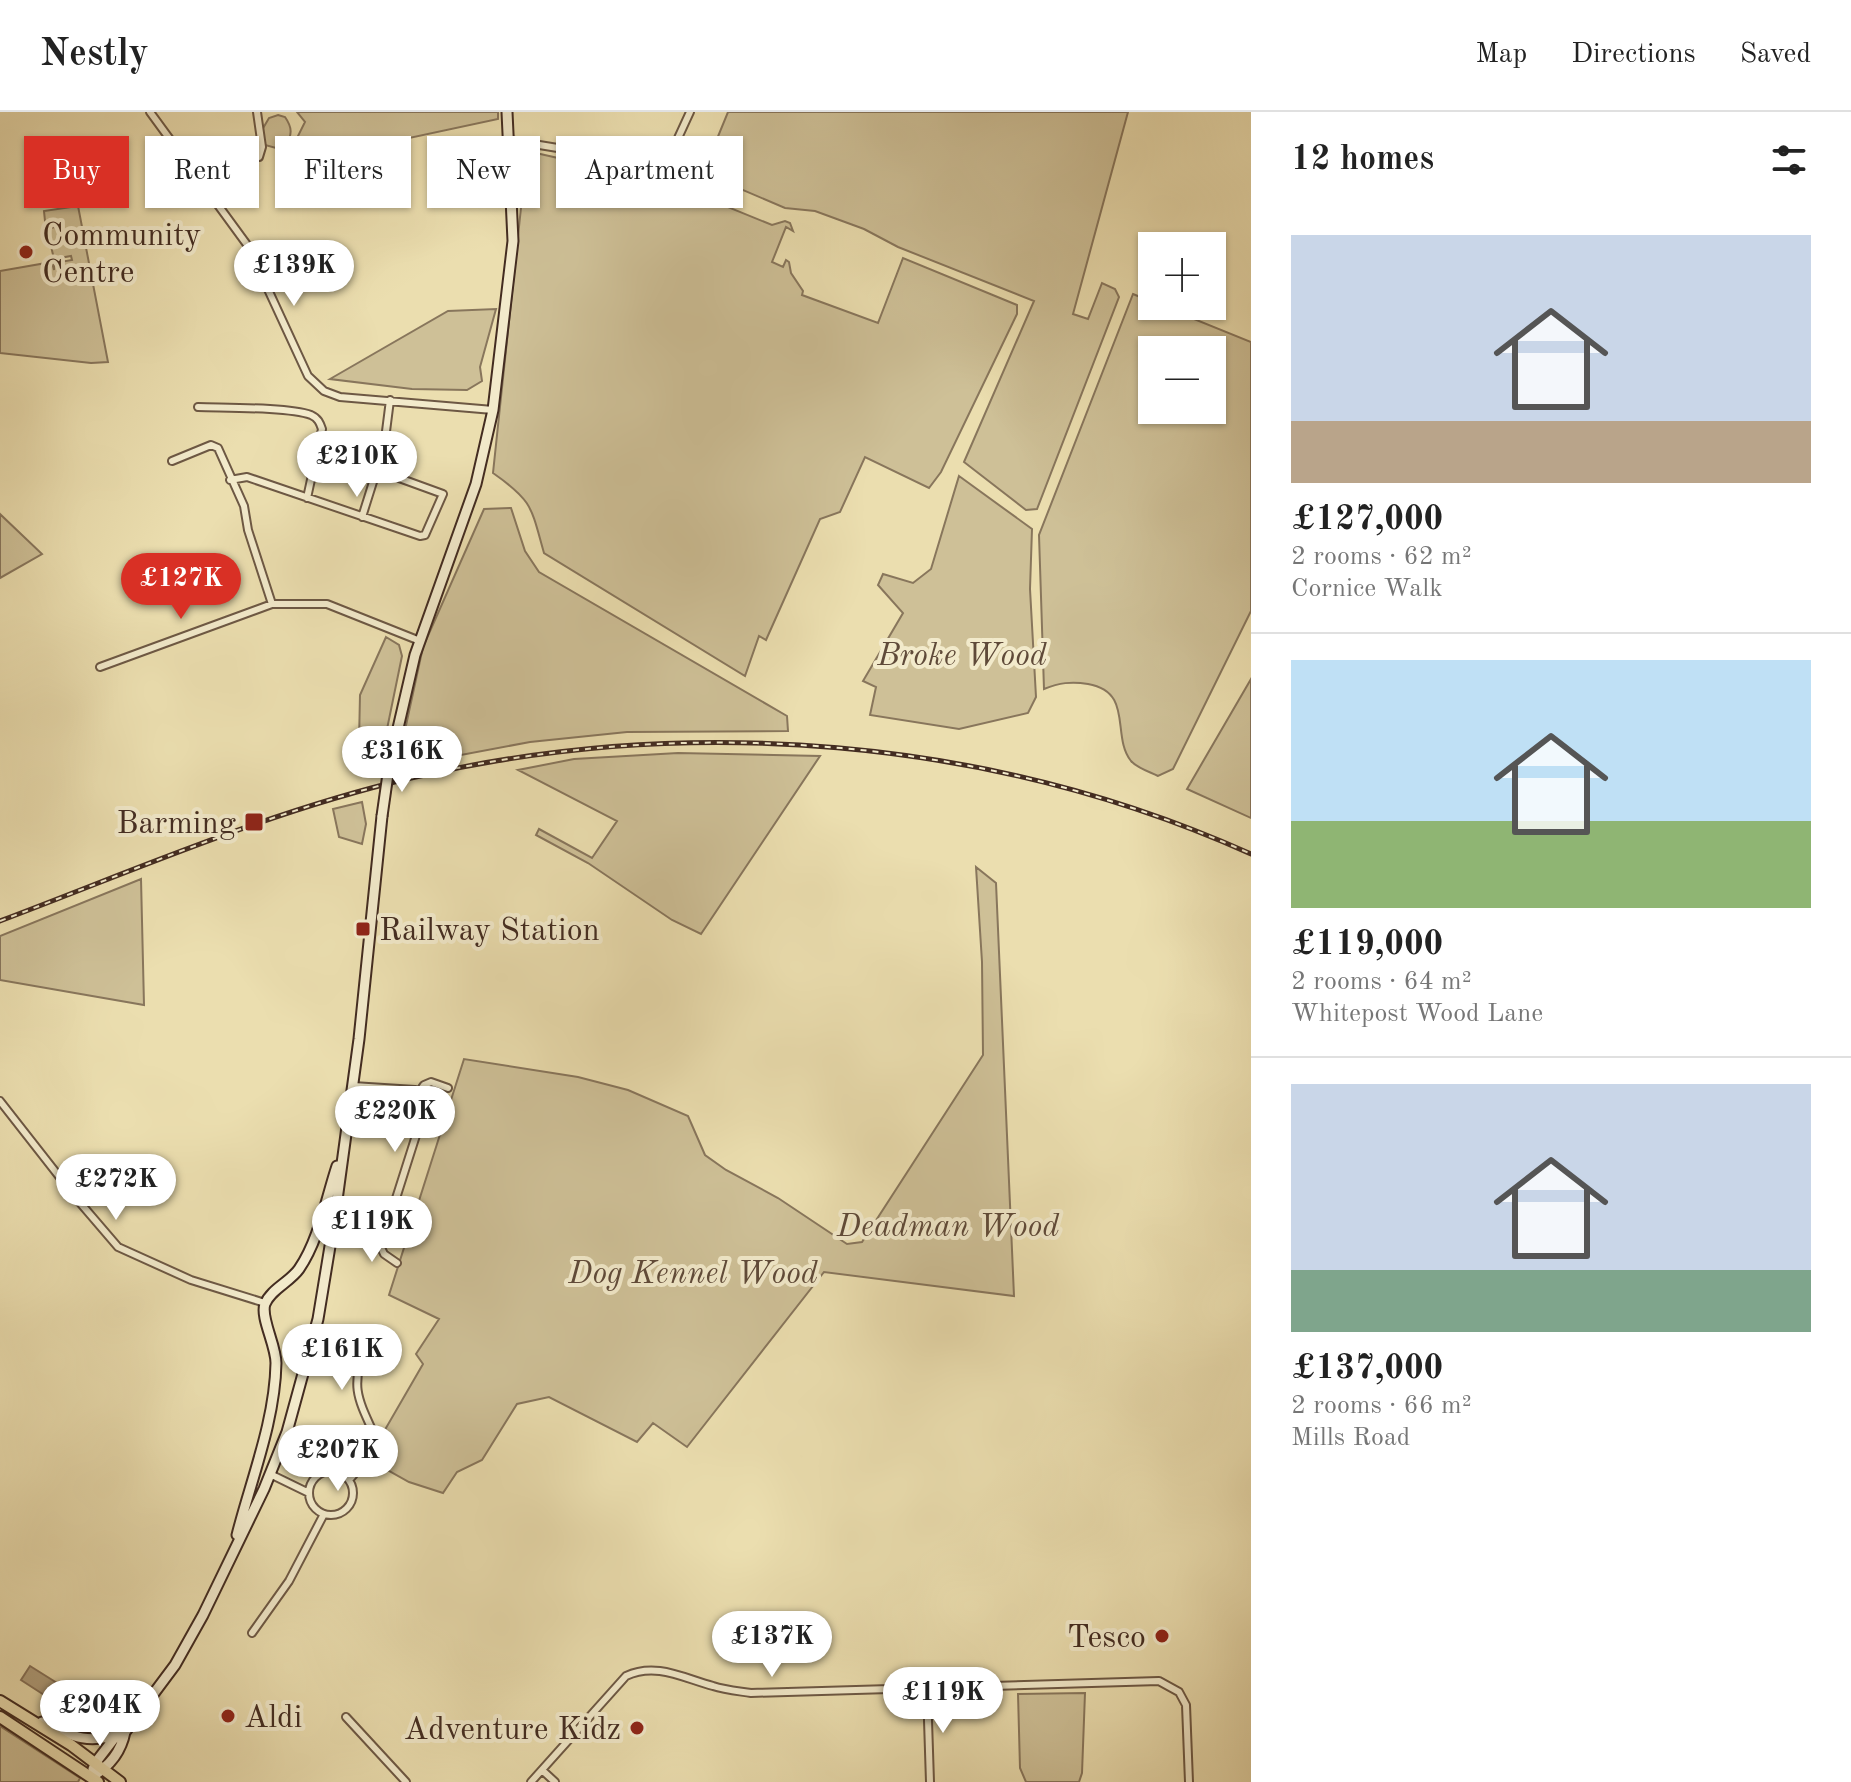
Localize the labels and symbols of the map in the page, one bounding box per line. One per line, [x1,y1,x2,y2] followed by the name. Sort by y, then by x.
[42,221,201,290] place label: Community Centre
[238,240,350,308] pin: £139K
[17,243,35,261] marker: Community Centre
[301,431,413,499] pin: £210K
[125,553,237,621] pin: £127K
[876,641,1048,673] park label: Broke Wood
[346,726,458,794] pin: £316K
[116,809,236,841] place label: Barming
[243,811,265,833] marker: Barming
[379,916,600,948] place label: Railway Station
[354,920,372,938] marker: Railway Station
[339,1086,451,1154] pin: £220K
[60,1154,172,1222] pin: £272K
[316,1196,428,1264] pin: £119K
[836,1212,1060,1244] park label: Deadman Wood
[567,1259,819,1291] park label: Dog Kennel Wood
[286,1324,398,1392] pin: £161K
[282,1425,394,1493] pin: £207K
[716,1611,828,1679] pin: £137K
[1067,1623,1146,1655] place label: Tesco
[1153,1627,1171,1645] marker: Tesco
[887,1667,999,1735] pin: £119K
[44,1680,156,1748] pin: £204K
[244,1703,302,1735] place label: Aldi
[219,1707,237,1725] marker: Aldi
[404,1715,621,1747] place label: Adventure Kidz
[628,1719,646,1737] marker: Adventure Kidz

